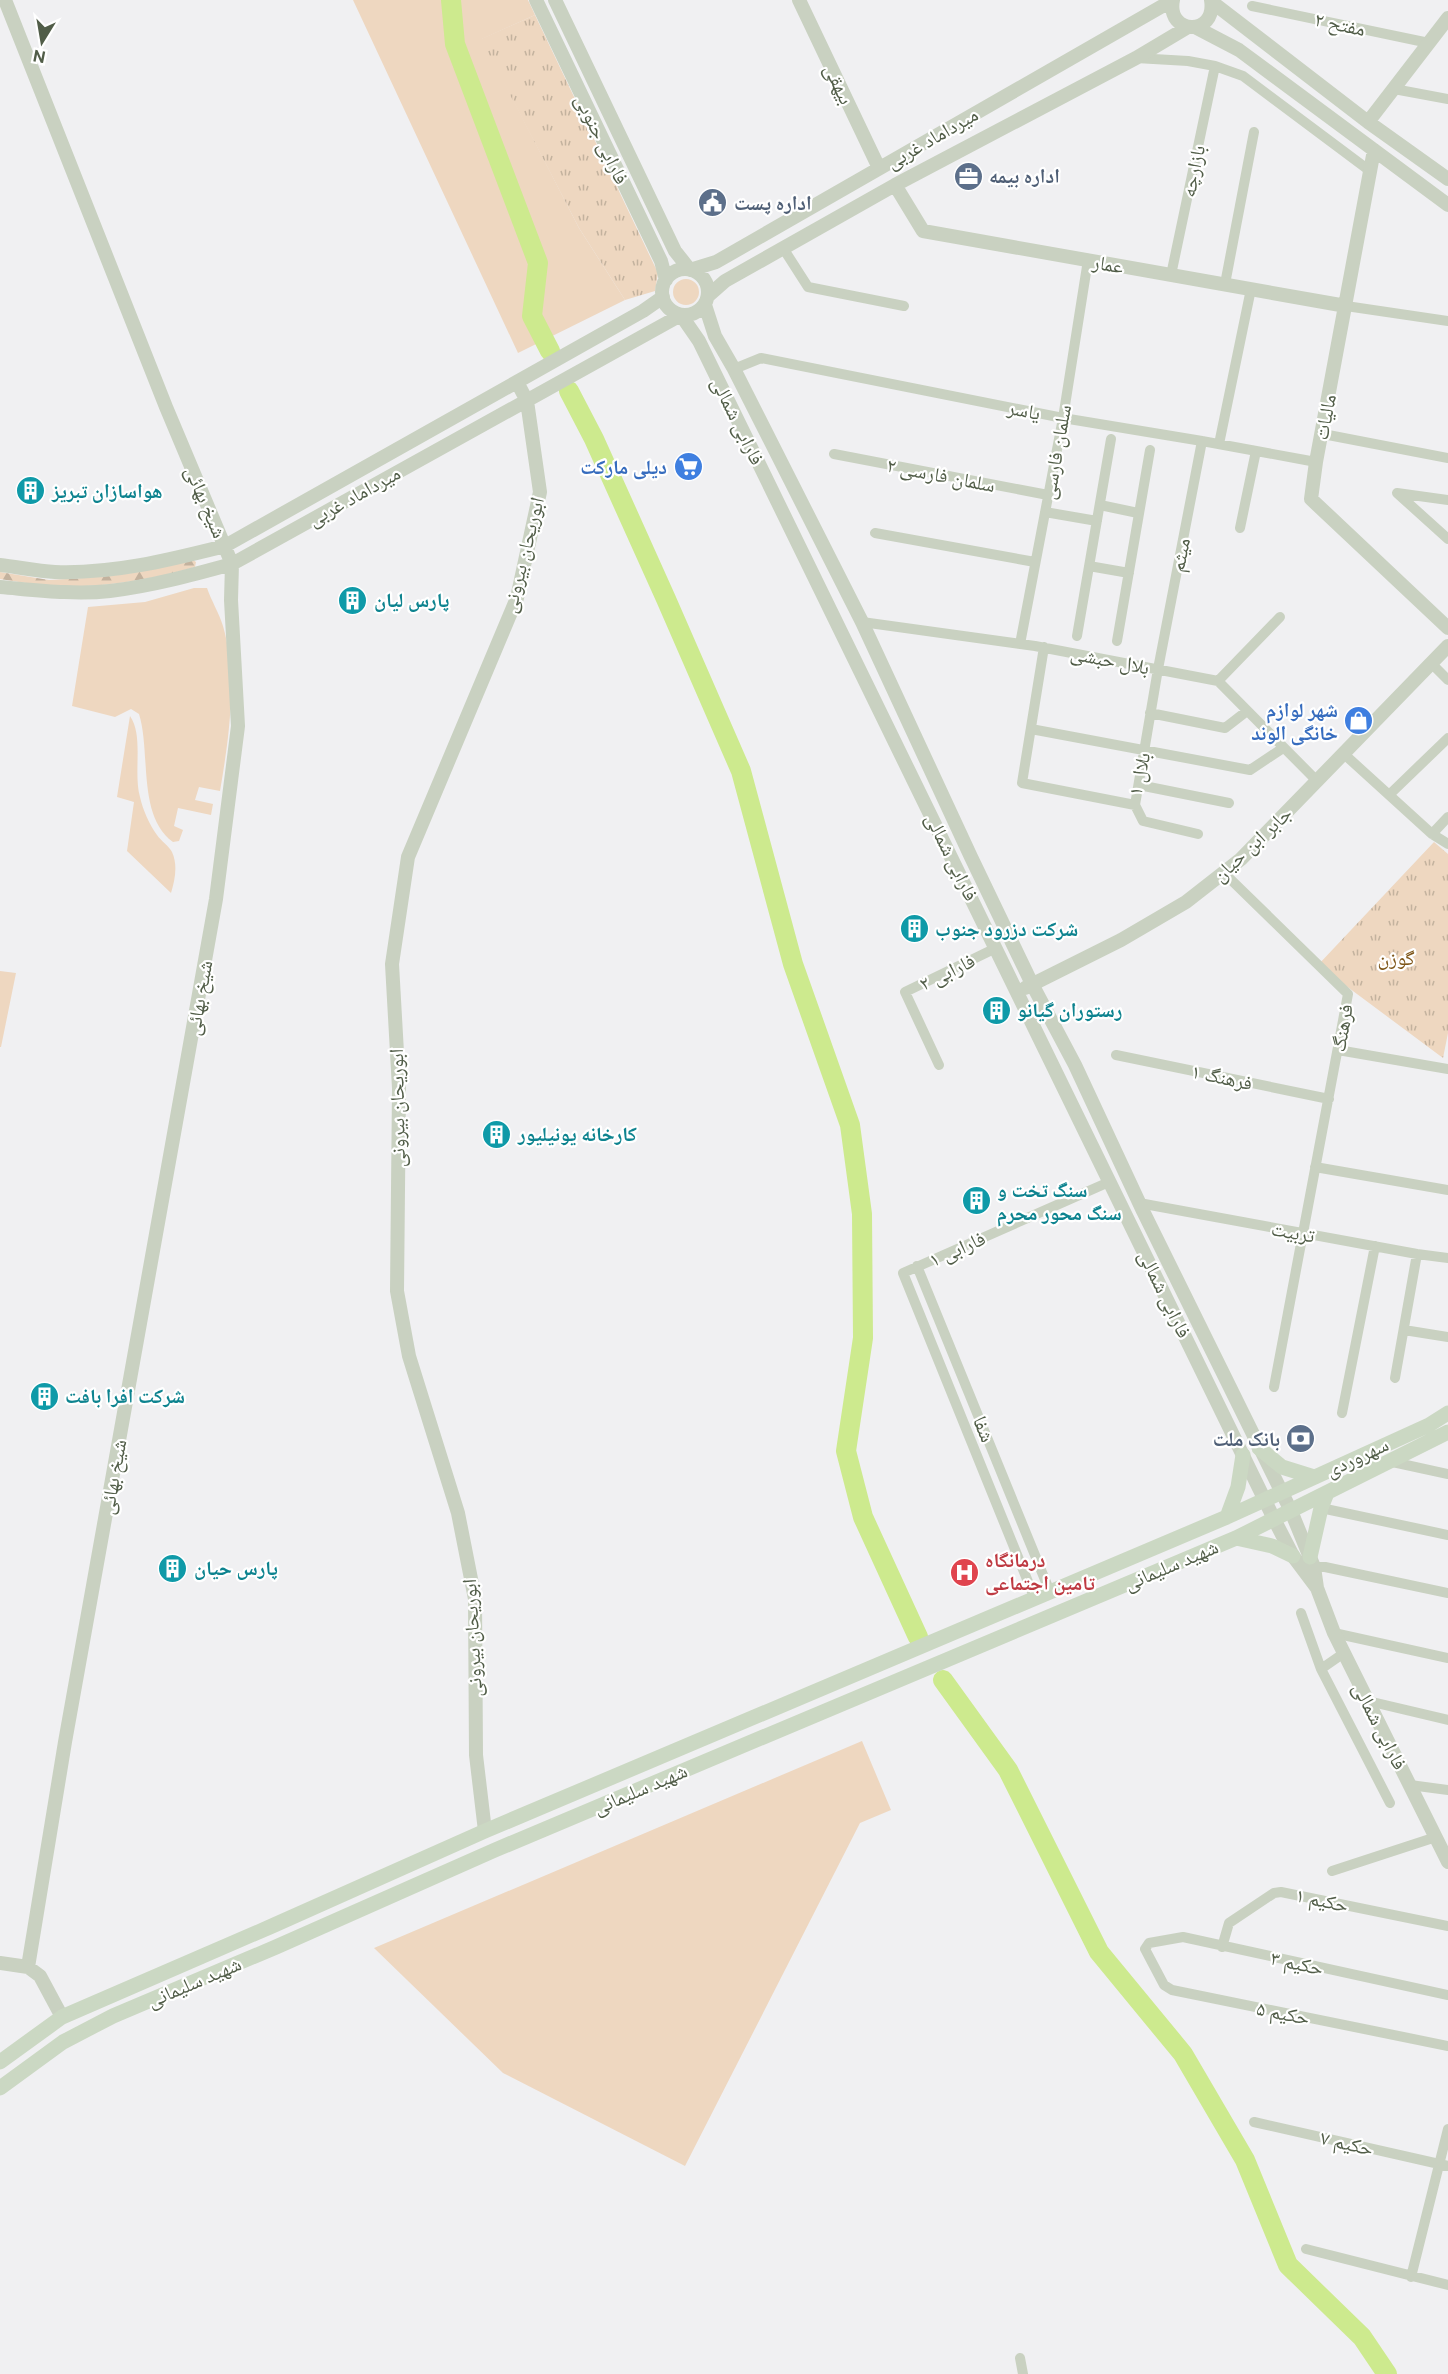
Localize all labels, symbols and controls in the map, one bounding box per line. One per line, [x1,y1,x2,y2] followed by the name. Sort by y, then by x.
[1312,7,1368,42] street label: مفتح ۲
[12,12,72,72] north arrow
[31,46,47,67] text: N
[819,60,859,108] street label: بیهقی
[570,90,634,188] street label: فارابی جنوبی
[882,102,982,174] street label: میرداماد غربی
[1176,143,1210,199] street label: بازارچه
[952,160,984,192] office icon: اداره بیمه
[989,164,1060,188] place label: اداره بیمه
[697,187,729,219] public building icon: اداره پست
[734,191,812,215] place label: اداره پست
[1090,249,1125,279] street label: عمار
[707,373,769,469] street label: فارابی شمالی
[1309,392,1341,442] street label: مالیات
[1004,395,1043,425] street label: یاسر
[1036,403,1076,501] street label: سلمان فارسی
[672,451,704,483] supermarket icon: دیلی مارکت
[885,453,997,497] street label: سلمان فارسی ۲
[580,455,667,480] place label: دیلی مارکت
[303,461,405,531] street label: میرداماد غربی
[179,462,232,542] street label: شیخ بهائی
[15,475,47,507] building icon: هواسازان تبریز
[51,479,163,503] place label: هواسازان تبریز
[497,495,549,615] street label: ابوریحان بیرونی
[1165,536,1197,574] street label: میثم
[337,584,369,616] building icon: پارس لیان
[374,588,449,612] place label: پارس لیان
[1068,641,1152,679] street label: بلال حبشی
[1251,698,1338,746] place label: شهر لوازم خانگی الوند
[1343,705,1375,737] shop icon: شهر لوازم خانگی الوند
[1123,750,1155,798] street label: بلال ۱
[1207,801,1297,887] street label: جابر ابن حیان
[921,809,983,905] street label: فارابی شمالی
[898,913,930,945] building icon: شرکت دزرود جنوب
[935,917,1078,941] place label: شرکت دزرود جنوب
[1377,946,1415,970] park label: گوزن
[915,948,979,996] street label: فارابی ۲
[181,959,218,1038] street label: شیخ بهائی
[980,994,1012,1026] building icon: رستوران گیانو
[1017,998,1122,1022] place label: رستوران گیانو
[1326,1002,1358,1054] street label: فرهنگ
[384,1049,410,1167] street label: ابوریحان بیرونی
[1189,1059,1255,1095] street label: فرهنگ ۱
[481,1118,513,1150] building icon: کارخانه یونیلیور
[517,1122,637,1146] place label: کارخانه یونیلیور
[997,1178,1122,1227] place label: سنگ تخت و سنگ محور محرم
[960,1185,992,1217] building icon: سنگ تخت و سنگ محور محرم
[1269,1216,1317,1248] street label: تربیت
[925,1226,989,1272] street label: فارابی ۱
[1134,1246,1196,1342] street label: فارابی شمالی
[28,1380,60,1412] building icon: شرکت افرا بافت
[65,1384,185,1408] place label: شرکت افرا بافت
[968,1412,1000,1446] street label: شفا
[1285,1423,1317,1455] bank icon: بانک ملت
[1213,1427,1280,1451] place label: بانک ملت
[1322,1432,1392,1482] street label: سهروردی
[95,1438,132,1517] street label: شیخ بهائی
[1120,1534,1222,1596] street label: شهید سلیمانی
[985,1548,1095,1596] place label: درمانگاه تامین اجتماعی
[157,1552,189,1584] building icon: پارس حیان
[194,1556,278,1580] place label: پارس حیان
[948,1556,980,1588] hospital icon: درمانگاه تامین اجتماعی
[457,1578,487,1698] street label: ابوریحان بیرونی
[1348,1678,1412,1774] street label: فارابی شمالی
[589,1758,691,1820] street label: شهید سلیمانی
[1293,1883,1351,1919] street label: حکیم ۱
[1268,1946,1326,1982] street label: حکیم ۳
[143,1951,245,2013] street label: شهید سلیمانی
[1254,1996,1312,2032] street label: حکیم ۵
[1318,2125,1376,2163] street label: حکیم ۷

